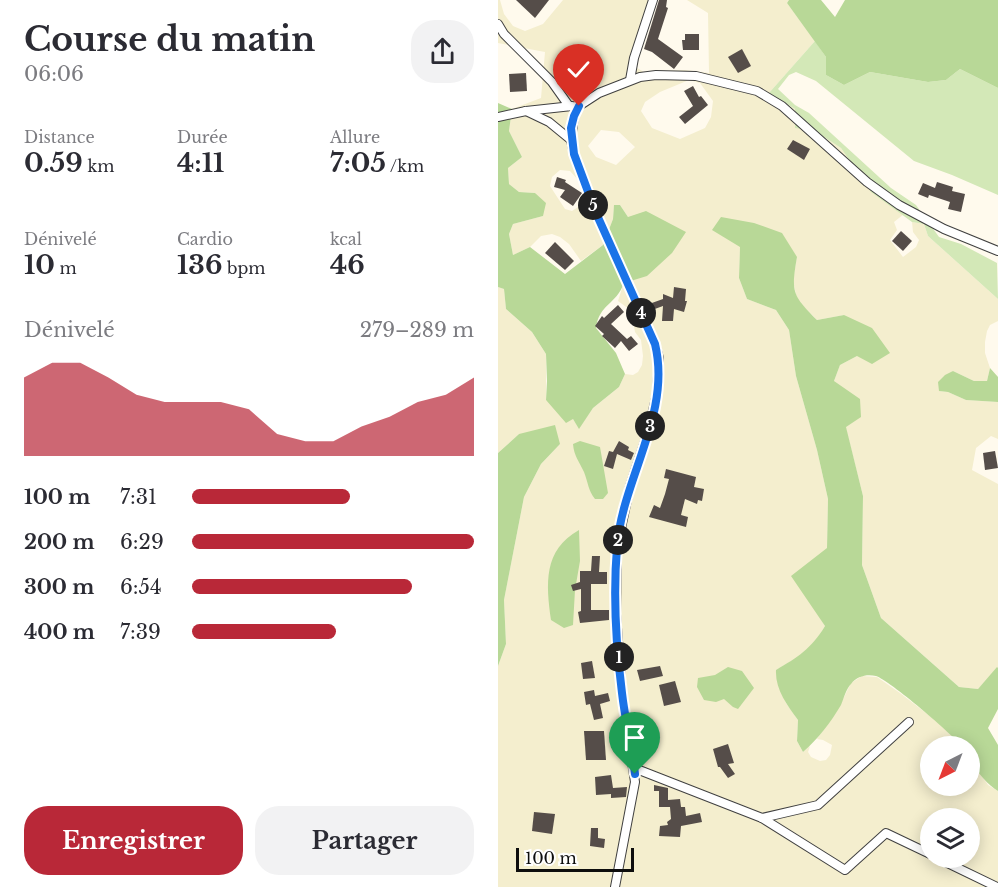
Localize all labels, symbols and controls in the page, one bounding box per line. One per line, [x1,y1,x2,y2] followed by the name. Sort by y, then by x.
[24,19,315,60] text: Course du matin
[411,20,474,83] button: share
[553,44,604,106] pin
[562,53,595,86] icon: check
[24,62,84,86] text: 06:06
[24,127,95,147] text: Distance
[177,127,228,147] text: Durée
[330,127,380,147] text: Allure
[24,147,83,179] text: 0.59
[177,147,224,179] text: 4:11
[330,147,386,179] text: 7:05
[83,156,115,176] text: km
[386,156,424,176] text: /km
[578,190,608,220] pin: 5
[588,195,598,215] text: 5
[24,229,97,249] text: Dénivelé
[177,229,233,249] text: Cardio
[330,229,362,249] text: kcal
[24,249,55,281] text: 10
[177,249,222,281] text: 136
[330,249,365,281] text: 46
[55,258,77,278] text: m
[222,258,266,278] text: bpm
[626,298,656,328] pin: 4
[636,303,646,323] text: 4
[24,318,115,342] text: Dénivelé
[360,318,474,342] text: 279–289 m
[635,411,665,441] pin: 3
[645,416,655,436] text: 3
[24,485,90,509] text: 100 m
[120,485,157,509] text: 7:31
[603,525,633,555] pin: 2
[24,530,95,554] text: 200 m
[120,530,164,554] text: 6:29
[613,530,623,550] text: 2
[24,575,94,599] text: 300 m
[120,575,162,599] text: 6:54
[24,620,95,644] text: 400 m
[120,620,161,644] text: 7:39
[604,642,634,672] pin: 1
[616,647,622,667] text: 1
[609,712,660,774] pin
[618,721,651,754] icon: arrive
[920,736,980,796] north arrow
[920,736,980,868] map controls
[24,806,243,875] button: Enregistrer
[255,806,474,875] button: Partager
[920,808,980,868] button: layers
[516,845,634,872] scale bar
[525,848,577,868] text: 100 m

